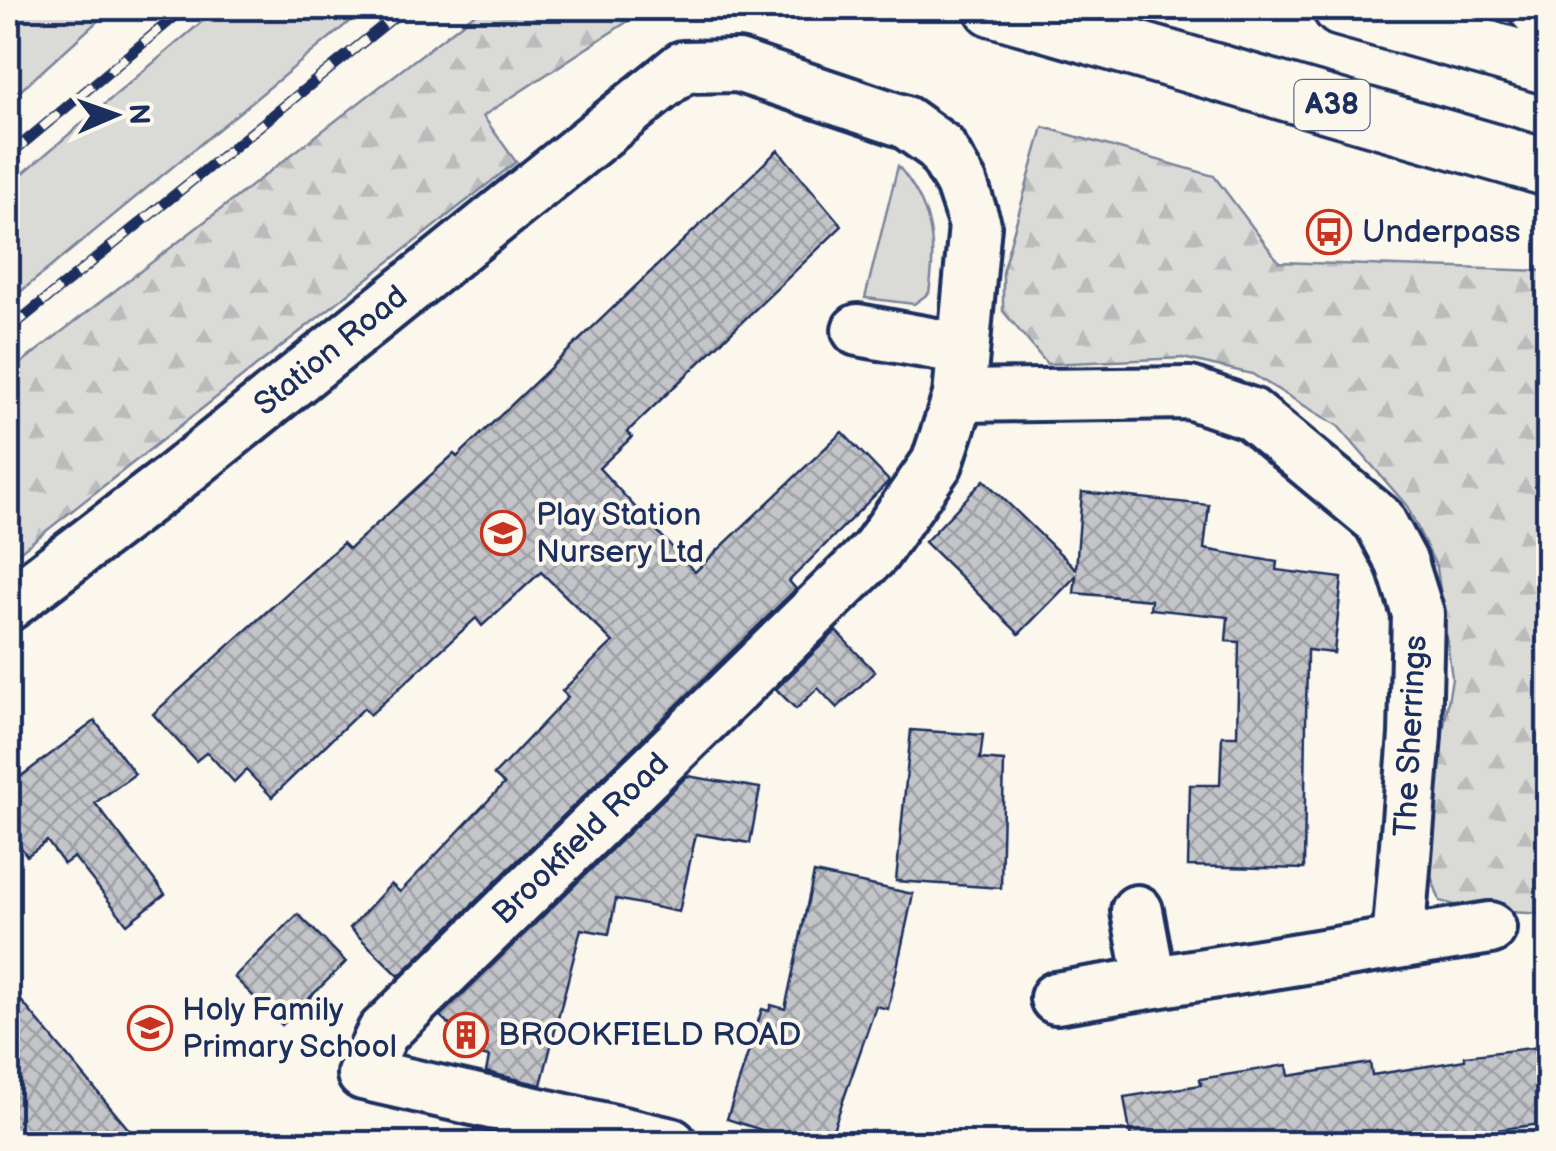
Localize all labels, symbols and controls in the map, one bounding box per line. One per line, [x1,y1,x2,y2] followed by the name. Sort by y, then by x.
[65,65,165,165] north arrow
[1294,80,1370,130] road number: A38
[122,103,155,125] text: N
[1306,209,1352,255] bus stop icon: Underpass
[1362,213,1521,252] place label: Underpass
[246,277,416,425] street label: Station Road
[536,496,704,572] place label: Play Station Nursery Ltd
[480,510,526,556] school or university icon: Play Station Nursery Ltd
[1386,634,1436,838] street label: The Sherrings
[484,745,678,933] street label: Brookfield Road
[182,991,397,1067] place label: Holy Family Primary School
[127,1005,173,1051] school or university icon: Holy Family Primary School
[443,1012,489,1058] building icon: BROOKFIELD ROAD
[498,1016,801,1055] place label: BROOKFIELD ROAD

